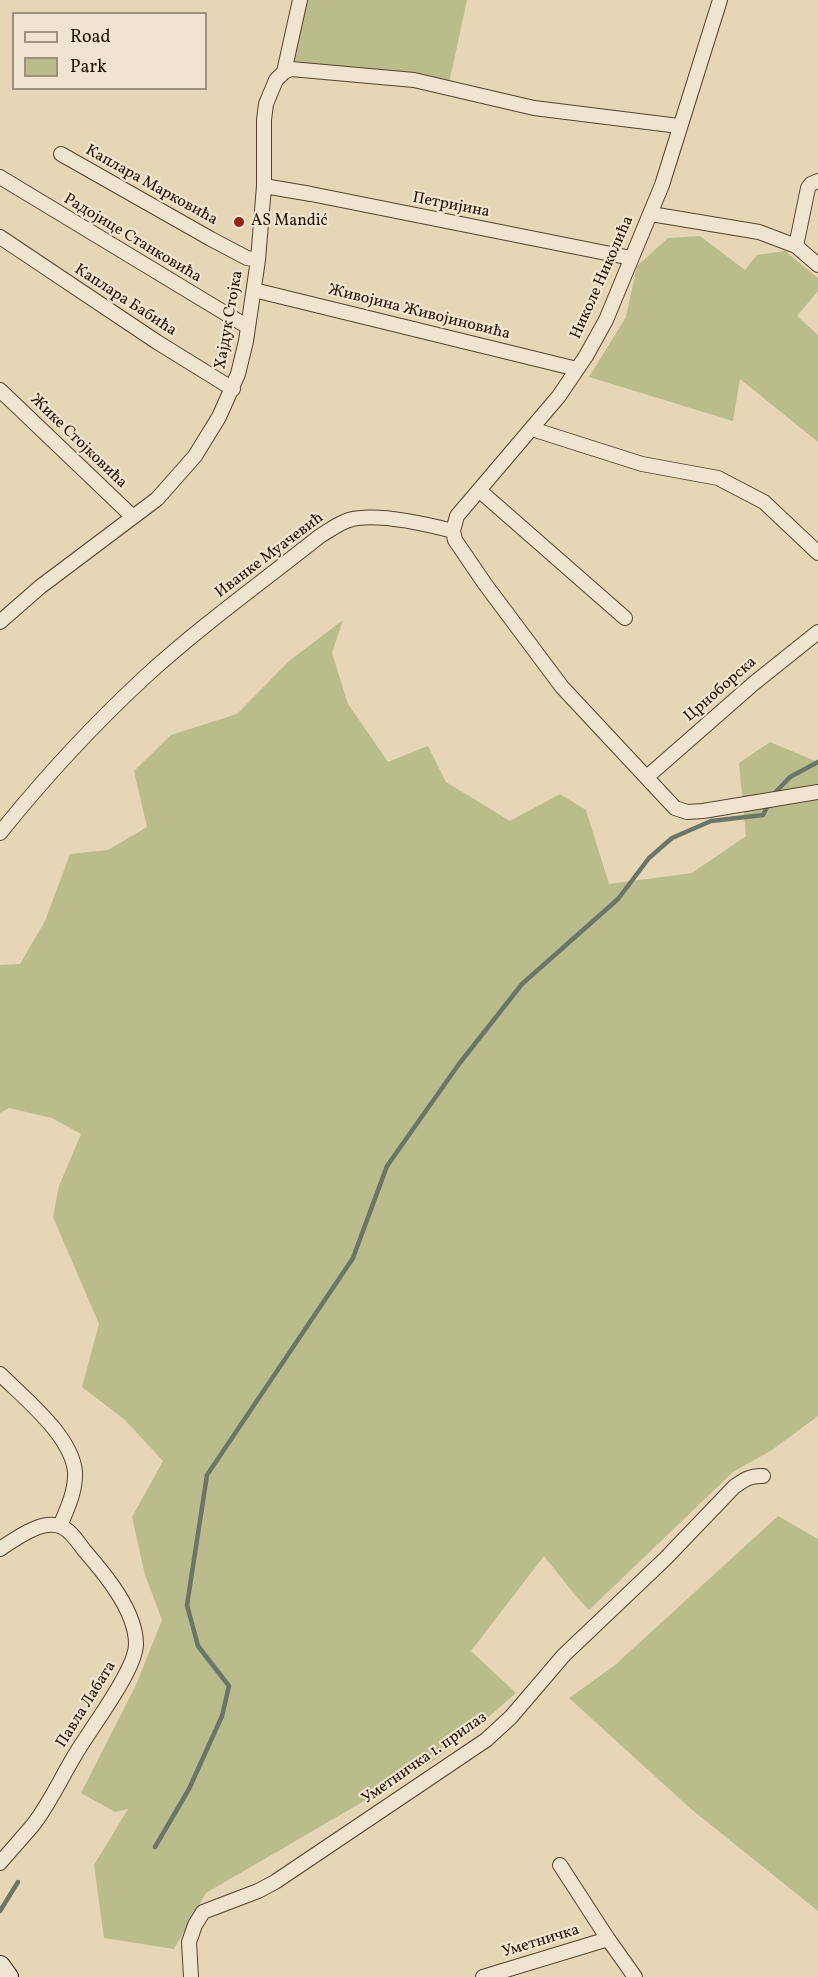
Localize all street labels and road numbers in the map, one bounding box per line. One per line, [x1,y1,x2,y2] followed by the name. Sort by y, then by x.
[81,142,221,230] street label: Каплара Марковића
[411,189,491,223] street label: Петријина
[60,190,204,288] street label: Радојице Станковића
[567,213,639,343] street label: Николе Николића
[70,261,180,341] street label: Каплара Бабића
[212,269,248,371] street label: Хајдук Стојка
[326,281,512,345] street label: Живојина Живојиновића
[25,391,131,493] street label: Жике Стојковића
[212,509,328,603] street label: Иванке Муачевић
[681,653,761,727] street label: Црноборска
[53,1658,121,1752] street label: Павла Лабата
[359,1709,491,1809] street label: Уметничка 1. прилаз
[500,1921,582,1963] street label: Уметничка

